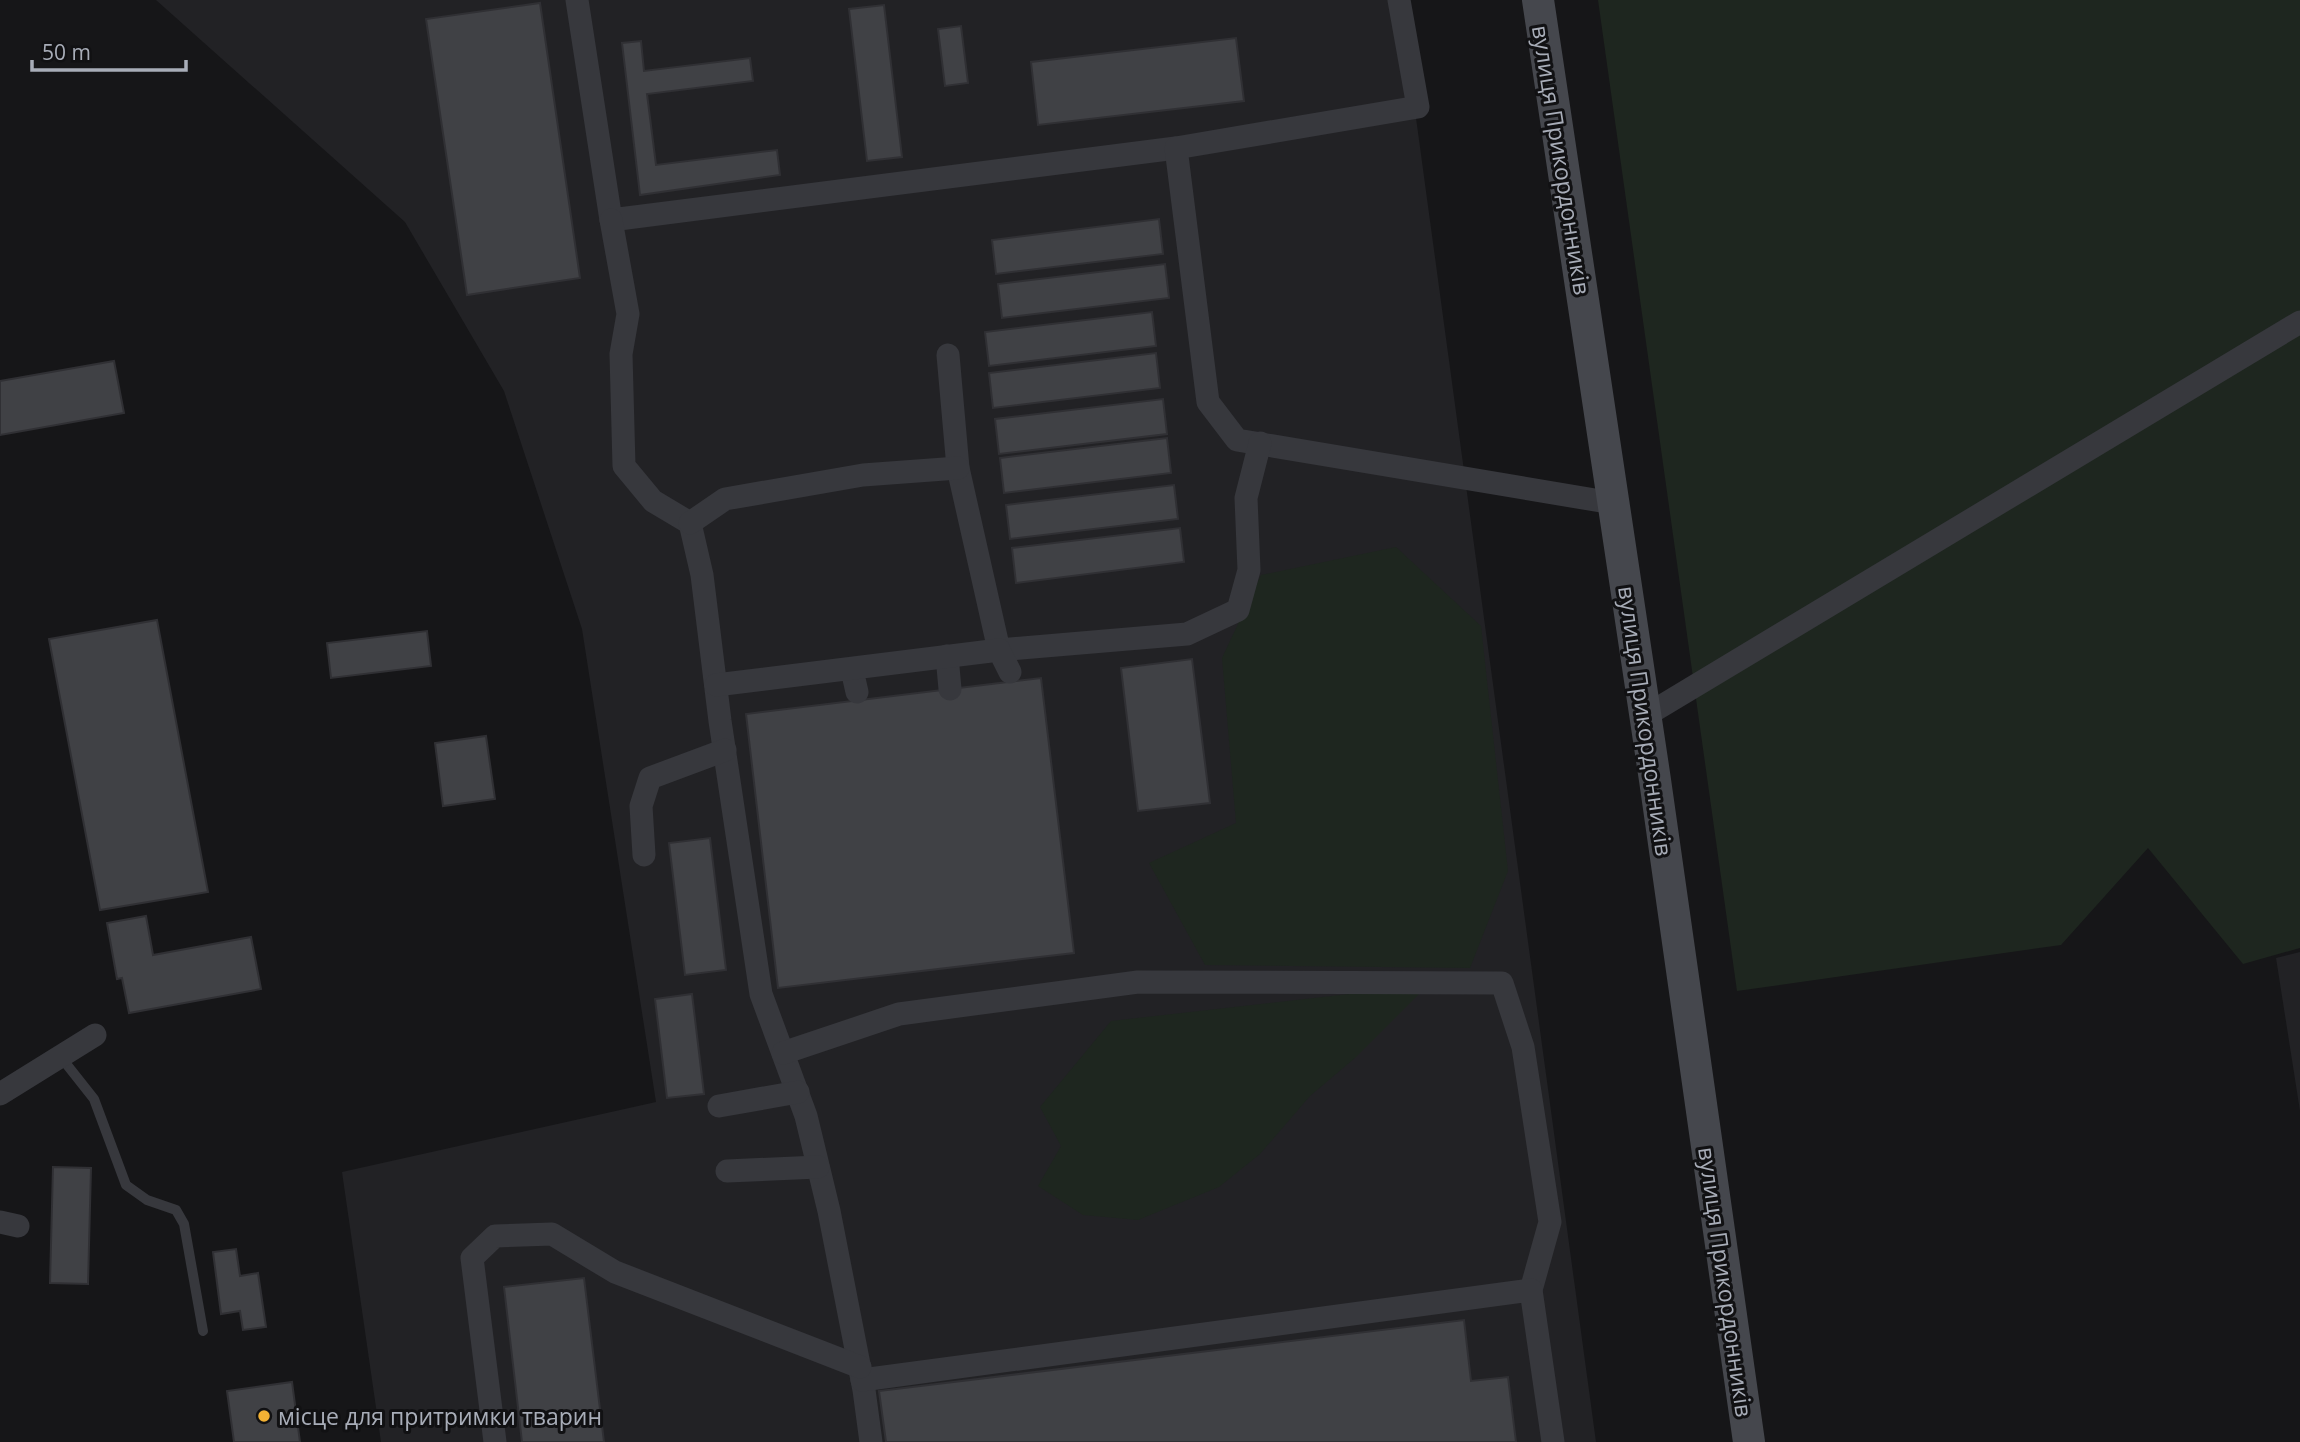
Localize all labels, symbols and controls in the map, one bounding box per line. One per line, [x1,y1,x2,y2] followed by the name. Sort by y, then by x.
[1525,23,1599,297] street label: вулиця Прикордонників
[32,28,186,72] scale bar
[42,38,91,66] text: 50 m
[1611,584,1681,858] street label: вулиця Прикордонників
[1691,1145,1761,1419] street label: вулиця Прикордонників
[278,1400,602,1432] place label: місце для притримки тварин
[256,1408,272,1424] marker: місце для притримки тварин

